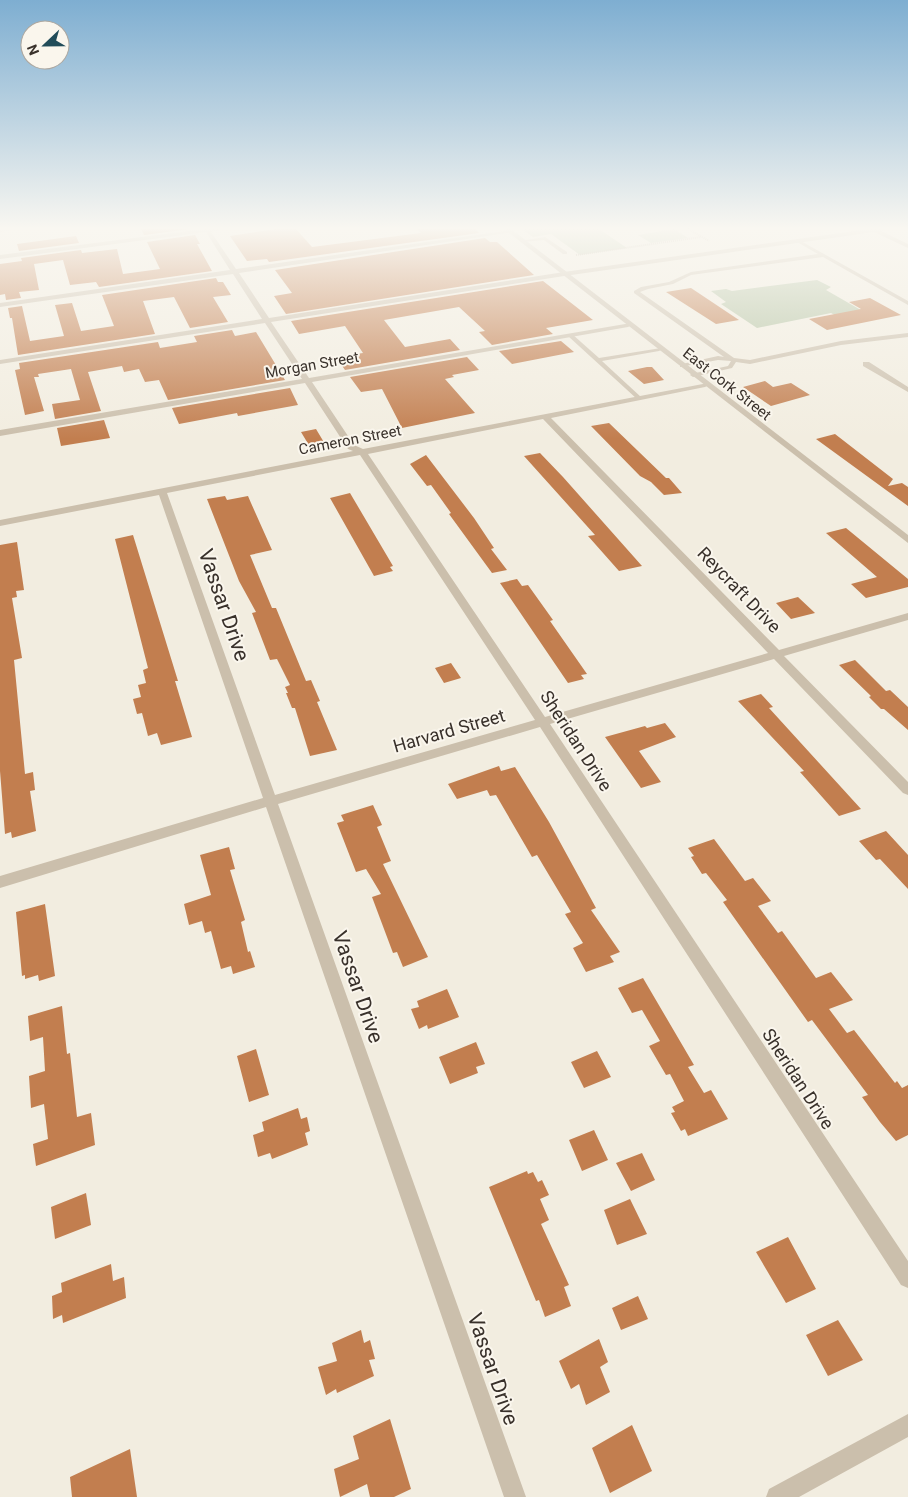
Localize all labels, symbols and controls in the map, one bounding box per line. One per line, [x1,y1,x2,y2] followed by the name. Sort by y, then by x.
[20,20,70,70] north arrow
[24,42,42,57] text: N
[679,344,775,424] street label: East Cork Street
[264,348,360,382] street label: Morgan Street
[297,421,403,459] street label: Cameron Street
[693,542,785,637] street label: Reycraft Drive
[194,546,254,664] street label: Vassar Drive
[536,687,617,795] street label: Sheridan Drive
[391,705,507,757] street label: Harvard Street
[328,928,388,1046] street label: Vassar Drive
[758,1025,839,1133] street label: Sheridan Drive
[463,1310,523,1428] street label: Vassar Drive

